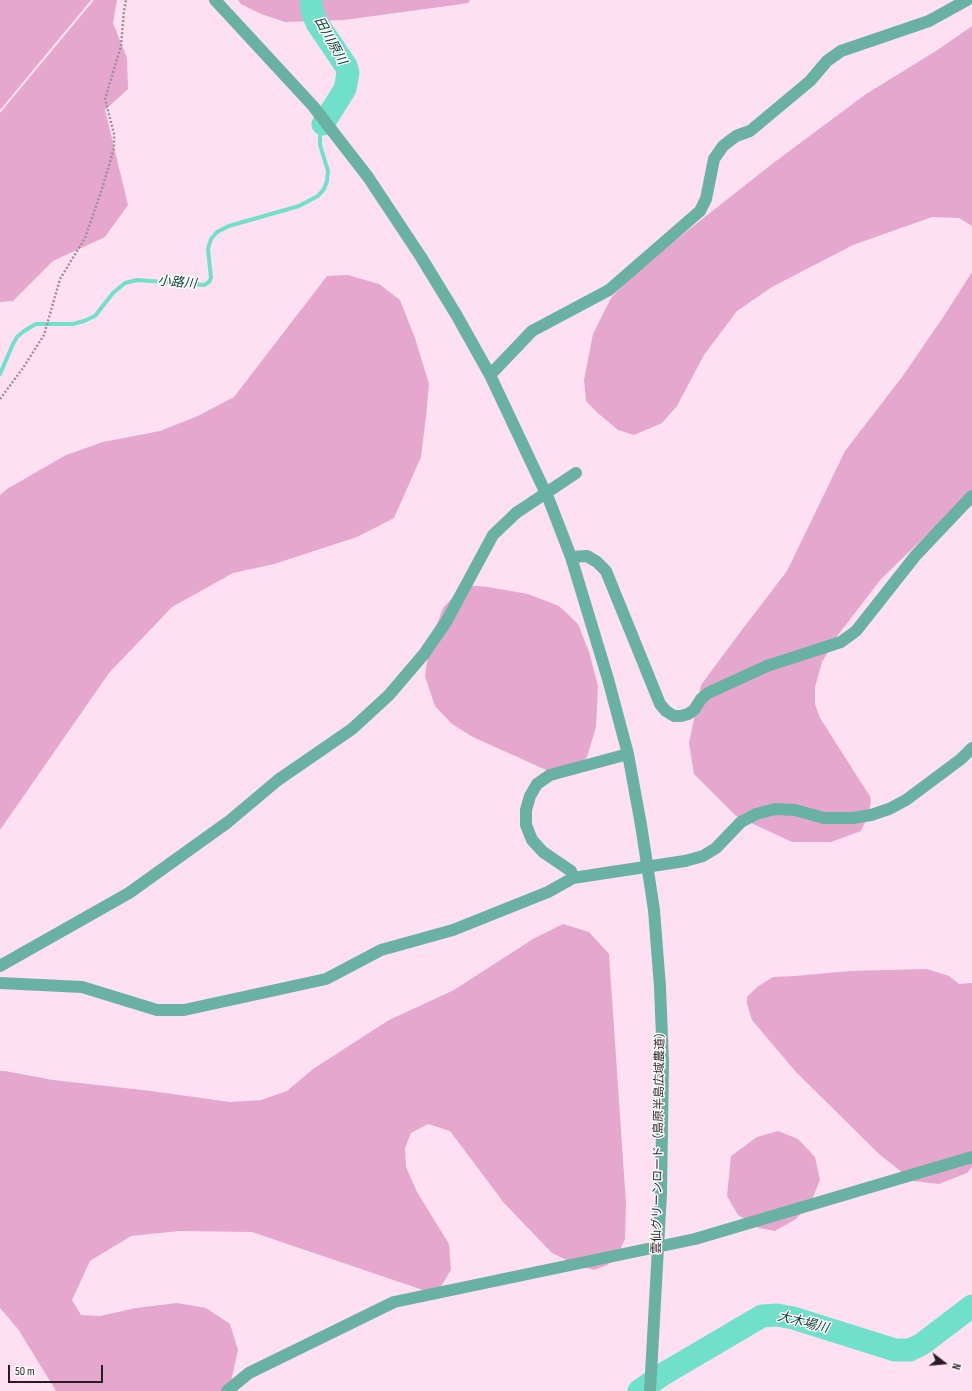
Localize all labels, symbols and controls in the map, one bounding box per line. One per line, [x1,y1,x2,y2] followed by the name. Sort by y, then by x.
[311,14,349,68] water label: 田川原川
[157,274,197,292] water label: 小路川
[650,1026,668,1254] street label: 雲仙グリーンロード（島原半島広域農道）
[776,1309,830,1337] water label: 大木場川
[924,1343,964,1383] north arrow
[10,1357,105,1383] scale bar
[949,1362,963,1371] text: N
[15,1364,35,1379] text: 50 m

